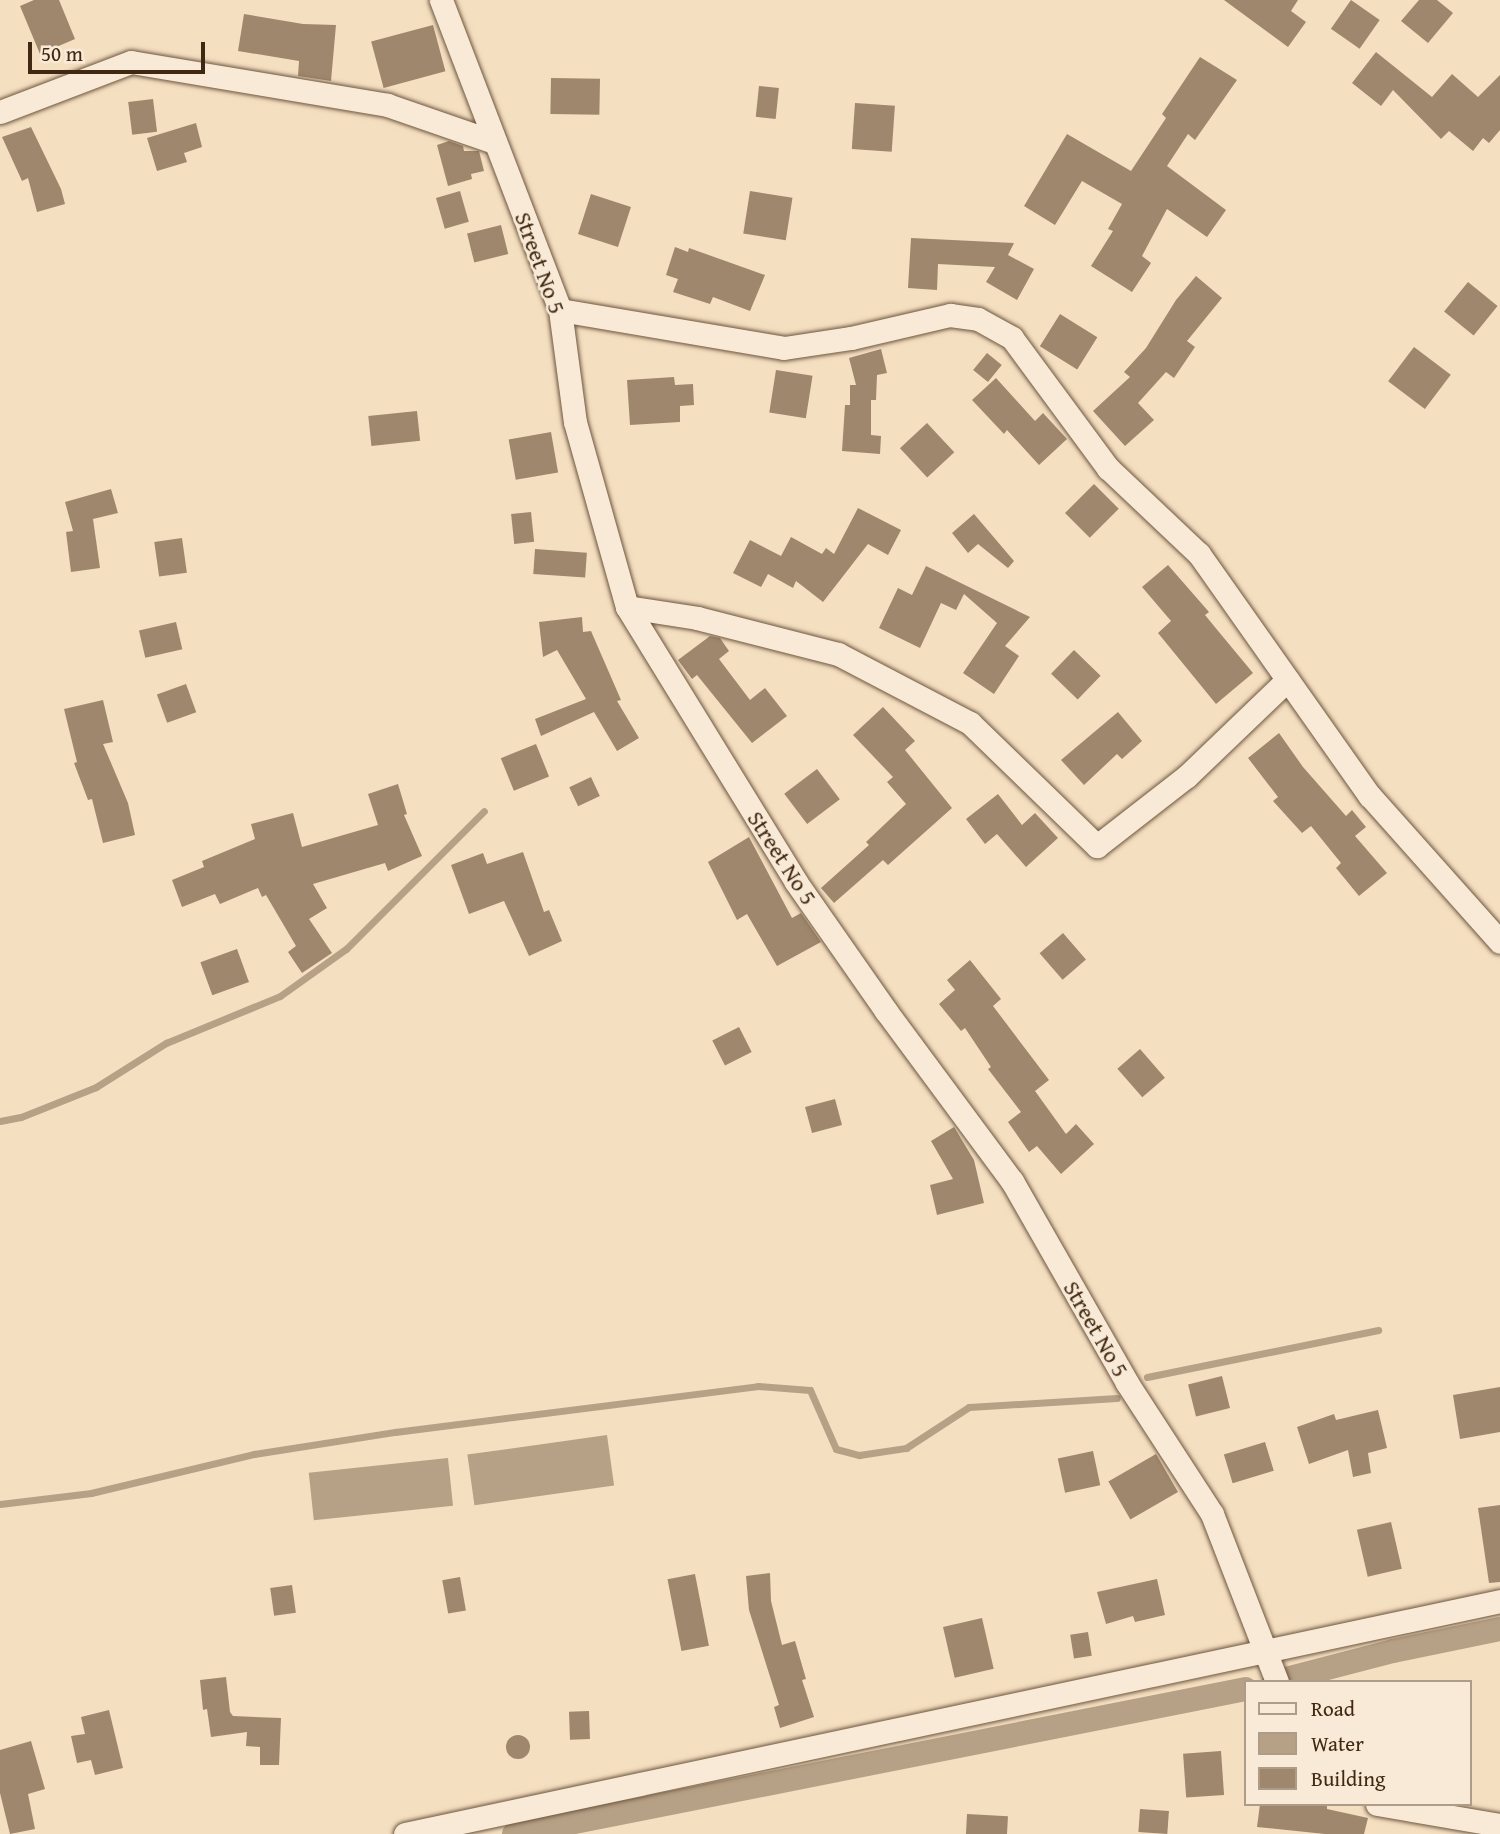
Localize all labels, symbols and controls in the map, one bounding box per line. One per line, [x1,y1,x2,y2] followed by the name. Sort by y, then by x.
[32,28,208,72] scale bar
[41,38,83,69] text: 50 m
[509,208,571,318] street label: Street No 5
[742,806,822,910] street label: Street No 5
[1058,1276,1134,1382] street label: Street No 5
[1244,1680,1472,1806] legend
[1311,1693,1355,1724] text: Road
[1311,1728,1364,1759] text: Water
[1311,1763,1385,1794] text: Building

